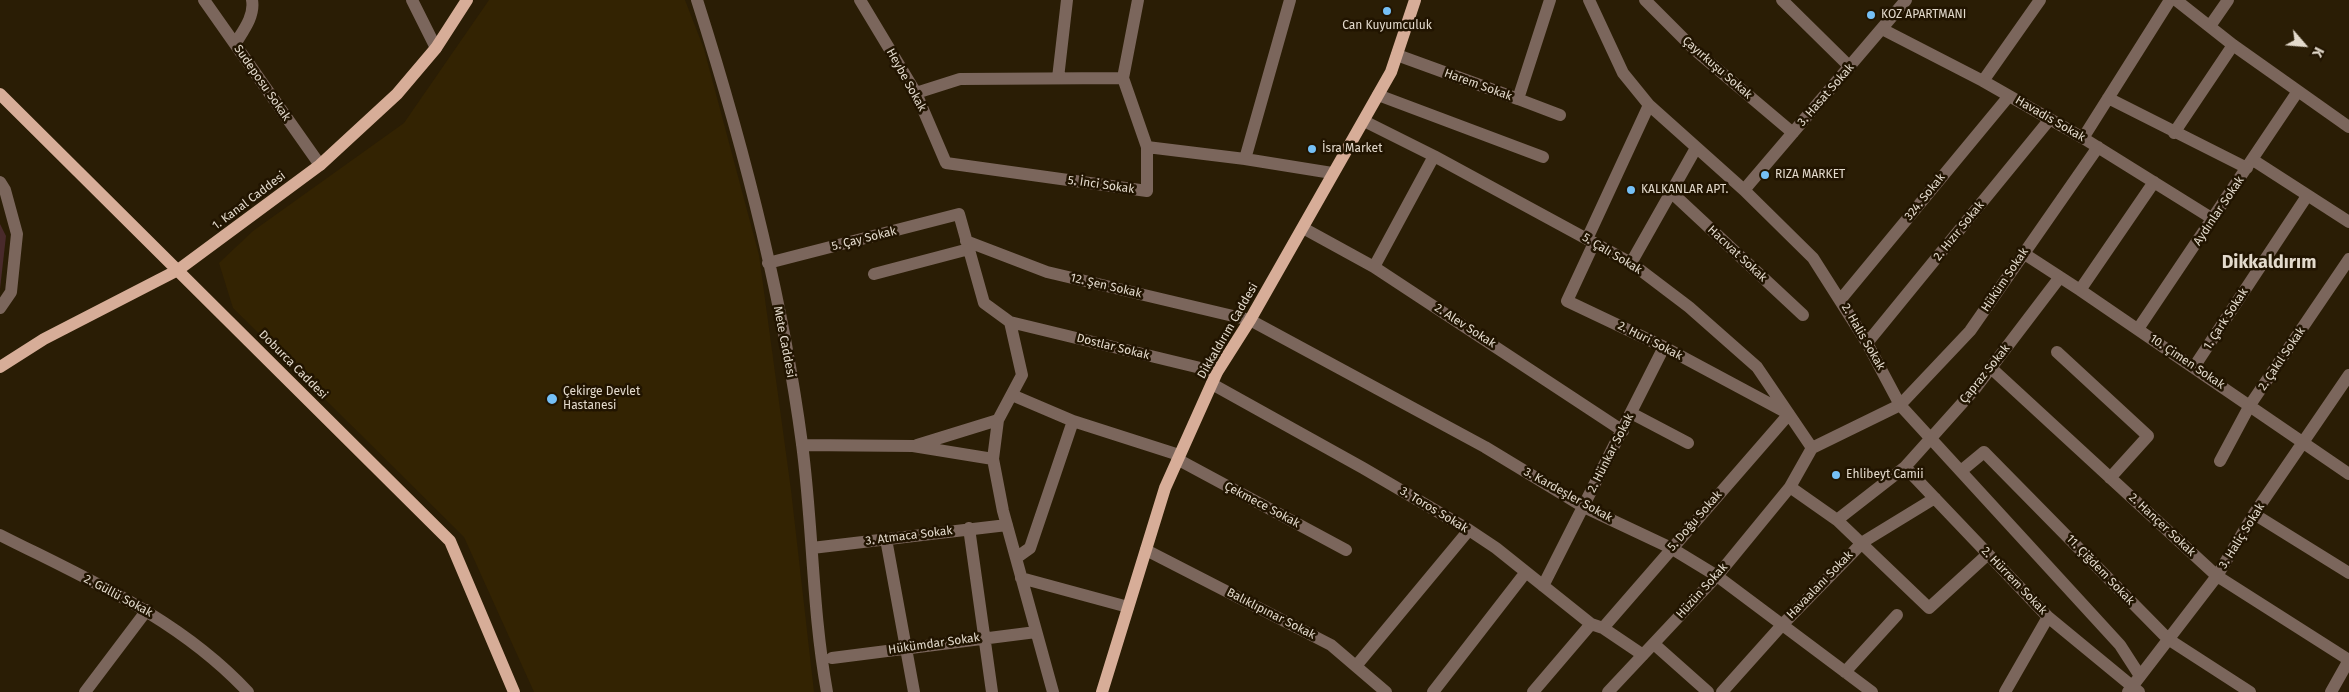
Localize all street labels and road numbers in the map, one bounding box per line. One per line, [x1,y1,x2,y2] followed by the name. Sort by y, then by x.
[1679,34,1755,102] street label: Çayırkuşu Sokak
[230,42,294,124] street label: Sudeposu Sokak
[883,46,929,114] street label: Heybe Sokak
[1795,61,1857,129] street label: 3. Hasat Sokak
[1442,66,1514,104] street label: Harem Sokak
[2013,93,2087,145] street label: Havadis Sokak
[210,169,288,233] street label: 1. Kanal Caddesi
[1902,171,1948,223] street label: 324. Sokak
[1067,173,1135,197] street label: 5. İnci Sokak
[2191,174,2247,248] street label: Aydınlar Sokak
[1931,198,1987,264] street label: 2. Hızır Sokak
[1704,223,1770,285] street label: Hacıvat Sokak
[830,224,898,254] street label: 5. Çay Sokak
[1579,230,1645,278] street label: 5. Çalı Sokak
[1978,245,2032,315] street label: Hüküm Sokak
[1069,271,1143,301] street label: 12. Şen Sokak
[1195,281,1261,381] street label: Dikkaldırım Caddesi
[2201,286,2251,352] street label: 1. Çark Sokak
[1432,301,1498,351] street label: 2. Alev Sokak
[1838,301,1888,373] street label: 2. Halis Sokak
[770,305,798,379] street label: Mete Caddesi
[1615,319,1685,363] street label: 2. Huri Sokak
[2255,324,2309,394] street label: 2. Çakıl Sokak
[256,328,330,402] street label: Doburca Caddesi
[1075,331,1151,363] street label: Dostlar Sokak
[2147,332,2227,392] street label: 10. Çimen Sokak
[1957,342,2013,406] street label: Çapraz Sokak
[1585,411,1637,495] street label: 2. Hünkar Sokak
[1521,465,1615,525] street label: 3. Kardeşler Sokak
[1222,479,1302,531] street label: Çekmece Sokak
[1397,484,1471,536] street label: 3. Toros Sokak
[1665,488,1725,554] street label: 5. Doğu Sokak
[2126,490,2198,560] street label: 2. Hançer Sokak
[2216,501,2268,571] street label: 3. Haliç Sokak
[865,524,953,548] street label: 3. Atmaca Sokak
[2063,532,2137,608] street label: 11. Çiğdem Sokak
[1978,544,2050,618] street label: 2. Hürrem Sokak
[1784,548,1856,622] street label: Havaalanı Sokak
[1673,560,1731,622] street label: Hüzün Sokak
[81,572,155,620] street label: 2. Güllü Sokak
[1224,585,1318,643] street label: Balıklıpınar Sokak
[887,630,981,658] street label: Hükümdar Sokak

